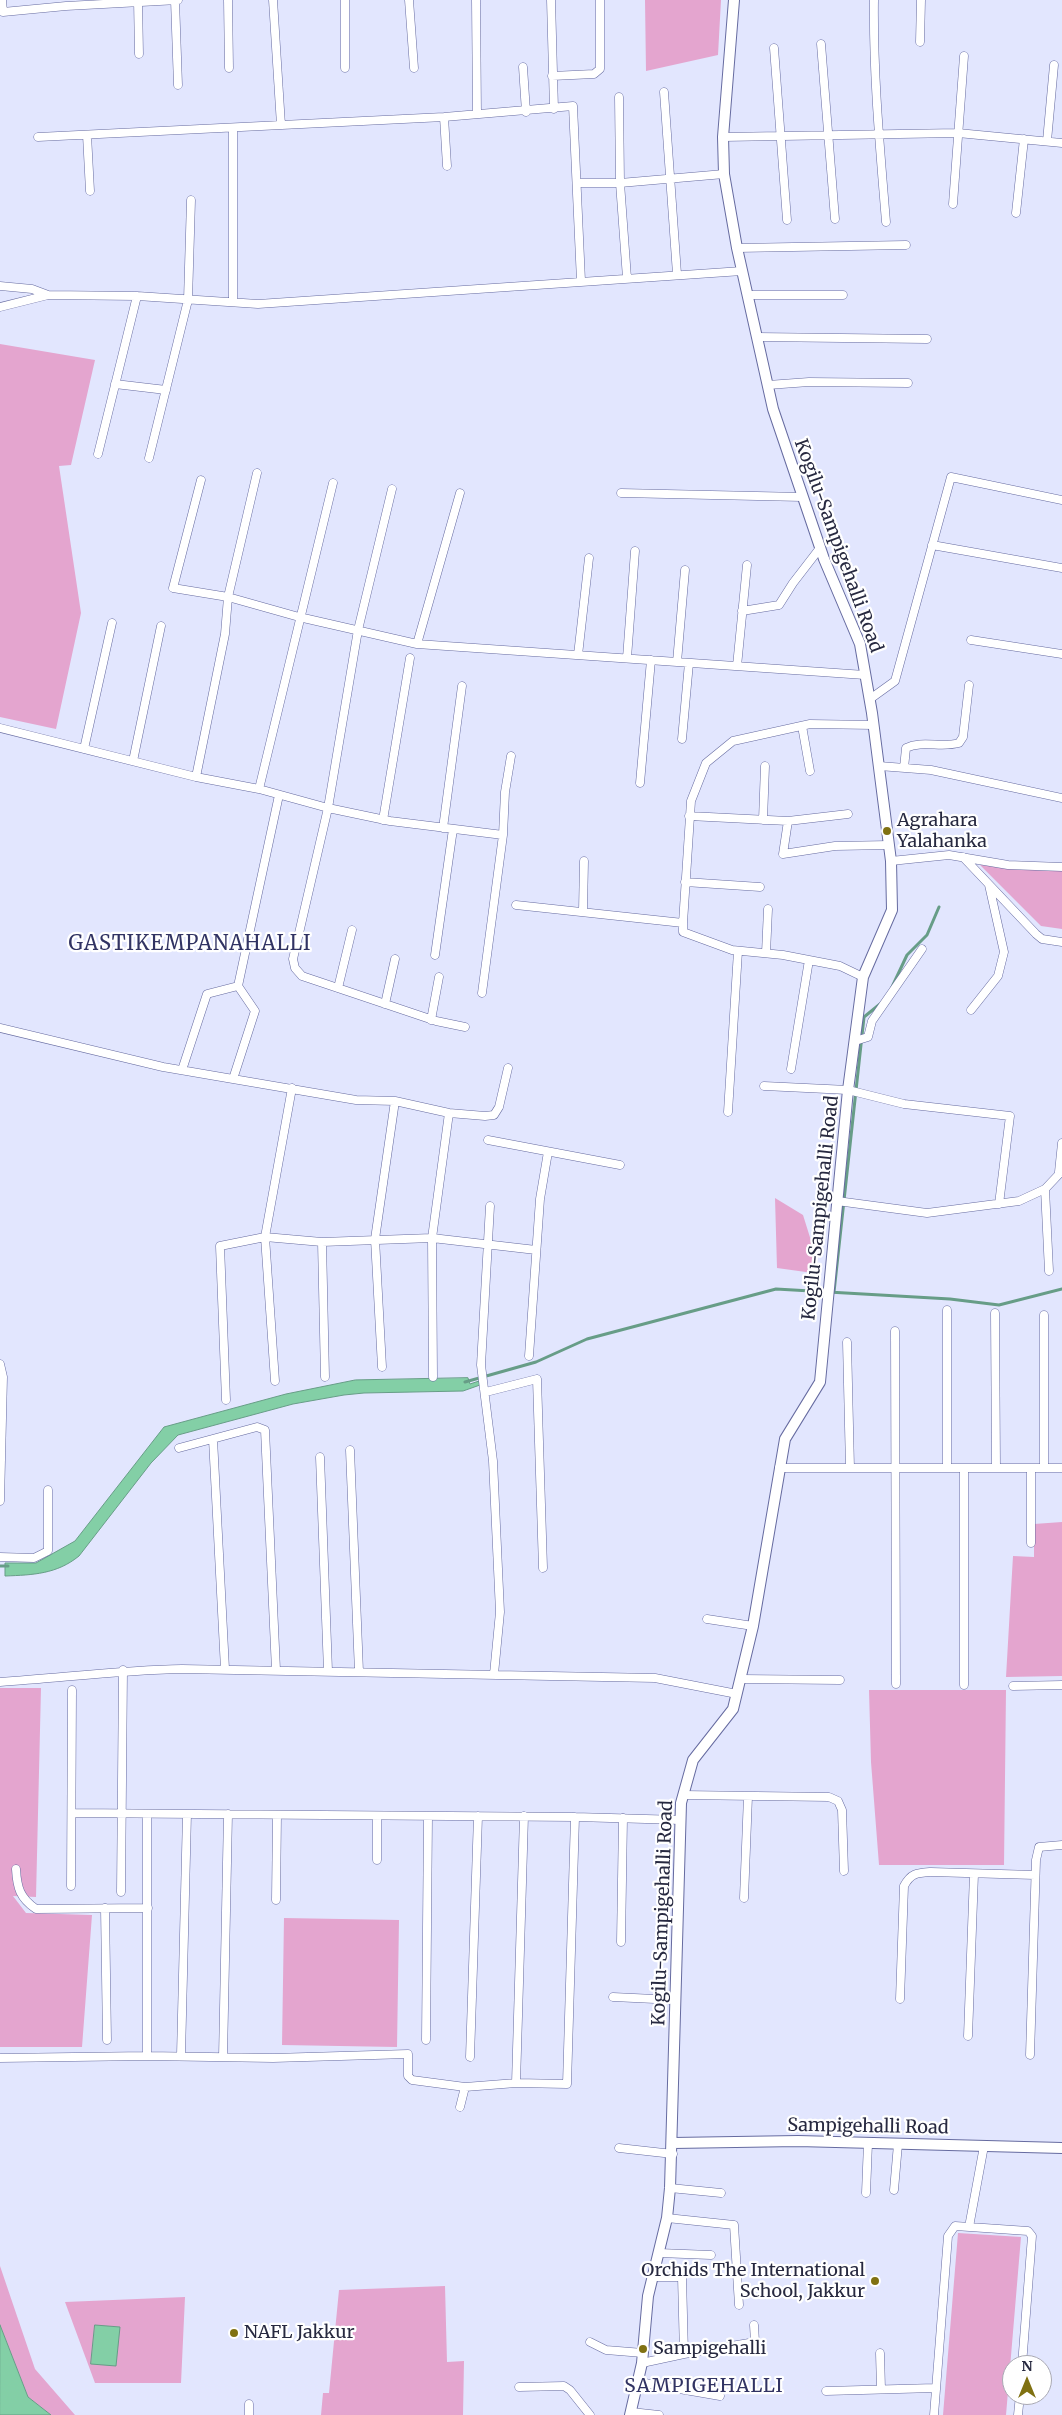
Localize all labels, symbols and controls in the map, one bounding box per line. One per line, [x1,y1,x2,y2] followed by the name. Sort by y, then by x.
[789,436,887,656] street label: Kogilu-Sampigehalli Road
[897,810,987,852] place label: Agrahara Yalahanka
[881,825,893,837] marker: Agrahara Yalahanka
[66,932,314,956] district label: GASTIKEMPANAHALLI
[798,1095,844,1321] street label: Kogilu-Sampigehalli Road
[648,1800,678,2026] street label: Kogilu-Sampigehalli Road
[787,2115,949,2139] street label: Sampigehalli Road
[641,2260,865,2302] place label: Orchids The International School, Jakkur
[869,2275,881,2287] marker: Orchids The International School, Jakkur
[244,2322,355,2344] place label: NAFL Jakkur
[228,2327,240,2339] marker: NAFL Jakkur
[653,2338,766,2360] place label: Sampigehalli
[637,2343,649,2355] marker: Sampigehalli
[1002,2355,1052,2405] north arrow
[1021,2357,1033,2375] text: N
[623,2376,785,2398] district label: SAMPIGEHALLI

